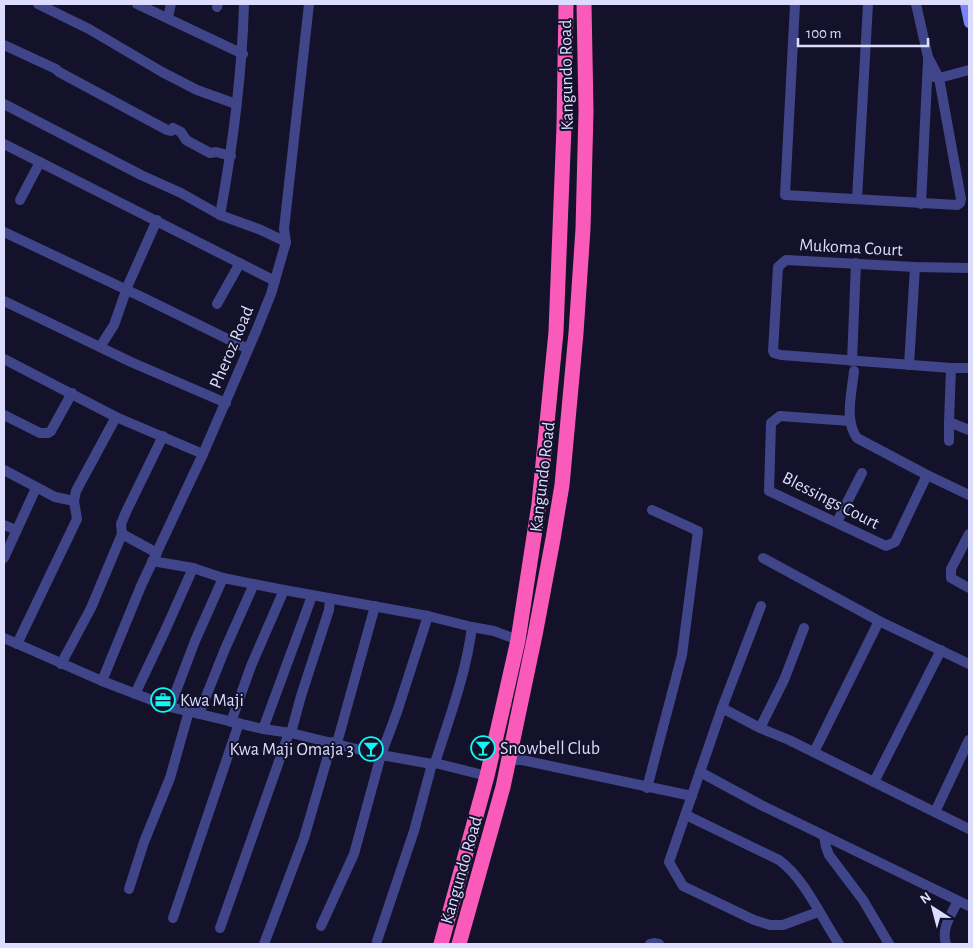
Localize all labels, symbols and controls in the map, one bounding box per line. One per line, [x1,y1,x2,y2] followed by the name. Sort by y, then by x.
[798,15,928,47] scale bar
[557,19,577,131] street label: Kangundo Road
[806,26,841,41] text: 100 m
[799,236,903,260] street label: Mukoma Court
[207,304,257,391] street label: Pheroz Road
[527,421,559,533] street label: Kangundo Road
[779,469,882,533] street label: Blessings Court
[150,687,176,713] office icon: Kwa Maji
[180,692,244,710] place label: Kwa Maji
[470,735,496,761] bar icon: Snowbell Club
[358,736,384,762] bar icon: Kwa Maji Omaja 3
[500,740,600,758] place label: Snowbell Club
[229,741,354,759] place label: Kwa Maji Omaja 3
[438,814,486,926] street label: Kangundo Road
[908,883,958,933] north arrow
[918,890,934,907] text: N

